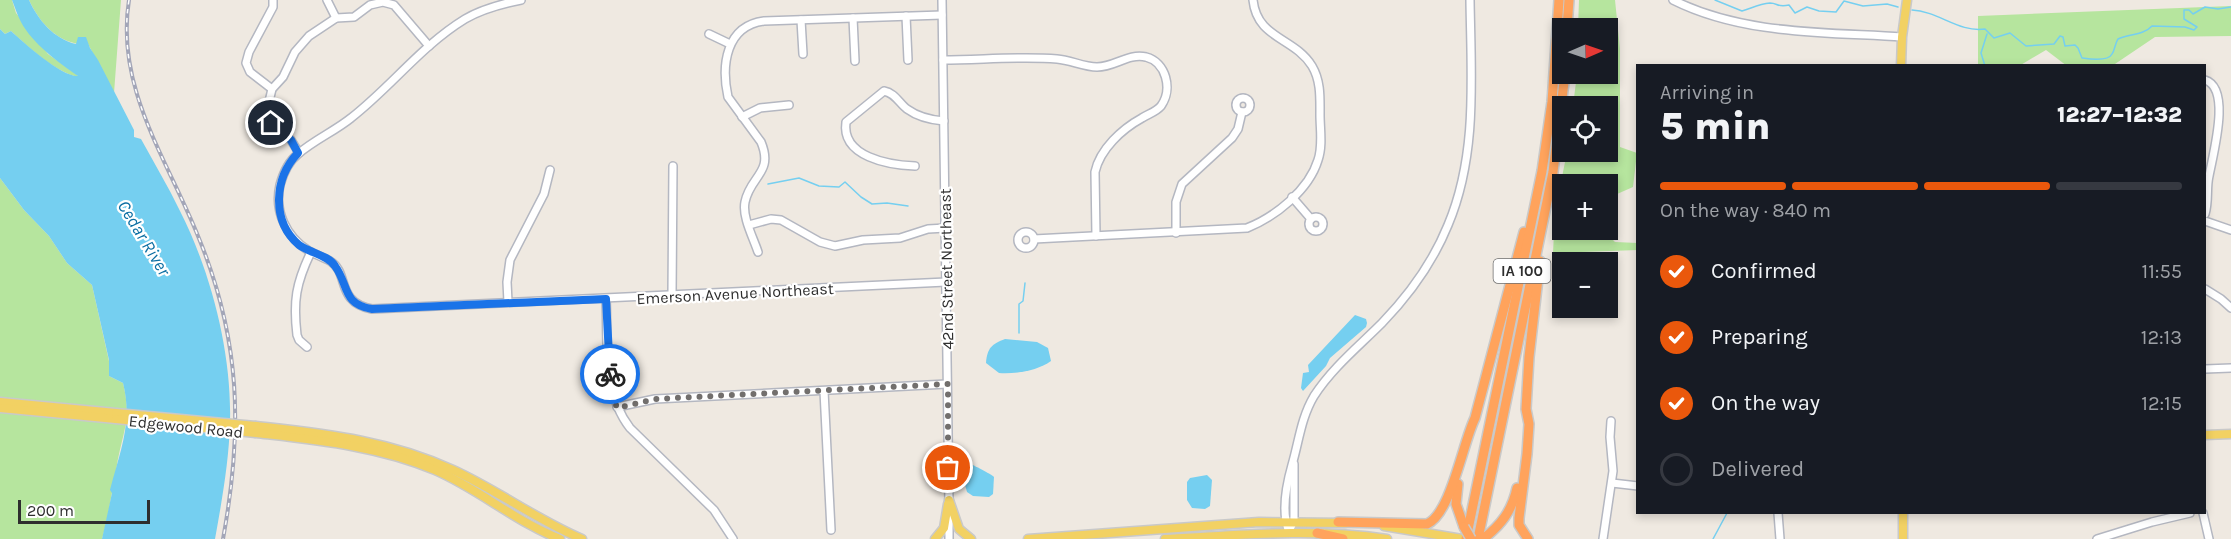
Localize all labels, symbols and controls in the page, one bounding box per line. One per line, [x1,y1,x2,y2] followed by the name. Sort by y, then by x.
[1552,18,1618,84] north arrow
[1552,18,1618,318] map controls
[1660,81,1754,104] text: Arriving in
[1552,96,1618,162] button: locate
[245,97,296,148] pin
[2057,102,2182,128] text: 12:27–12:32
[1660,103,1771,149] text: 5 min
[254,106,287,139] icon: home
[1552,174,1618,240] button: +
[936,188,957,350] street label: 42nd Street Northeast
[113,196,176,281] water label: Cedar River
[1660,199,1831,222] text: On the way · 840 m
[1552,252,1618,318] button: −
[1660,255,1693,288] icon: check
[1711,258,1817,284] text: Confirmed
[1494,259,1550,283] road number: IA 100
[2142,260,2182,283] text: 11:55
[636,279,834,308] street label: Emerson Avenue Northeast
[1660,321,1693,354] icon: check
[1711,324,1808,350] text: Preparing
[2141,326,2182,349] text: 12:13
[580,344,640,404] courier
[594,358,627,391] icon: bike
[1660,387,1693,420] icon: check
[1711,390,1820,416] text: On the way
[2141,392,2182,415] text: 12:15
[128,411,244,442] street label: Edgewood Road
[922,442,973,493] pin
[931,451,964,484] icon: bag
[1711,456,1804,482] text: Delivered
[18,497,150,524] scale bar
[27,501,74,520] text: 200 m

